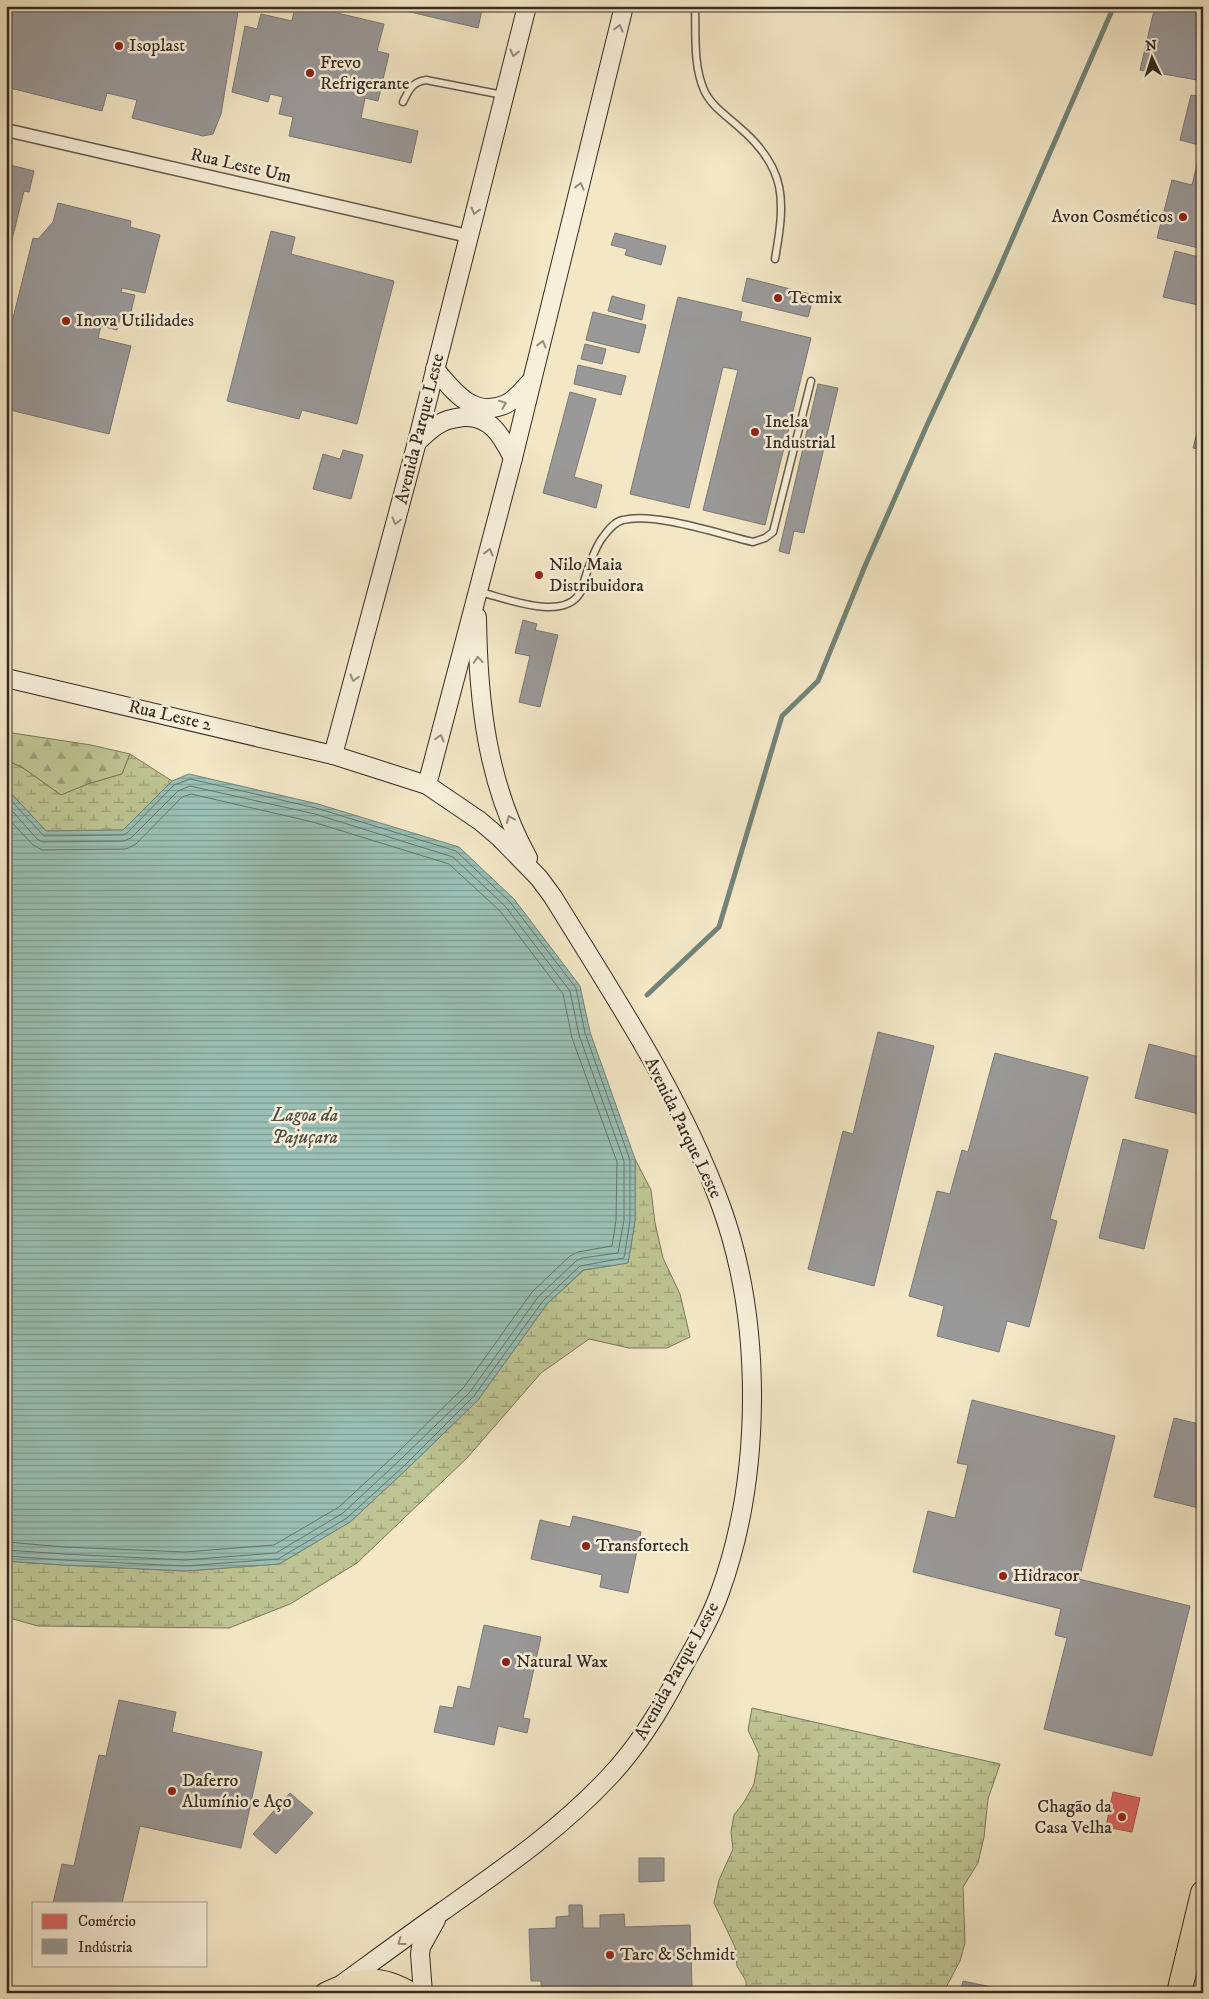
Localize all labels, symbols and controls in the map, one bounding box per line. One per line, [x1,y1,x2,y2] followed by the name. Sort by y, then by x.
[613,23,624,32] one-way arrow
[1126,32,1176,82] north arrow
[129,35,185,57] place label: Isoplast
[1145,37,1158,55] text: N
[113,40,125,52] marker: Isoplast
[510,49,520,57] one-way arrow
[320,52,410,95] place label: Frevo Refrigerante
[304,67,316,79] marker: Frevo Refrigerante
[188,144,294,188] street label: Rua Leste Um
[574,181,585,190] one-way arrow
[1051,206,1173,228] place label: Avon Cosméticos
[470,207,480,215] one-way arrow
[1177,211,1189,223] marker: Avon Cosméticos
[788,287,842,309] place label: Tecmix
[772,292,784,304] marker: Tecmix
[76,310,194,332] place label: Inova Utilidades
[60,315,72,327] marker: Inova Utilidades
[536,339,547,348] one-way arrow
[391,351,449,507] street label: Avenida Parque Leste
[498,400,507,410] one-way arrow
[765,411,836,454] place label: Inelsa Industrial
[749,426,761,438] marker: Inelsa Industrial
[391,517,402,526] one-way arrow
[483,547,494,556] one-way arrow
[549,554,644,597] place label: Nilo Maia Distribuidora
[533,569,545,581] marker: Nilo Maia Distribuidora
[473,656,484,664] one-way arrow
[349,674,360,683] one-way arrow
[126,696,214,736] street label: Rua Leste 2
[434,734,444,742] one-way arrow
[506,815,516,824] one-way arrow
[639,1054,727,1202] street label: Avenida Parque Leste
[271,1104,338,1149] water label: Lagoa da Pajuçara
[596,1535,690,1557] place label: Transfortech
[580,1540,592,1552] marker: Transfortech
[1013,1565,1080,1587] place label: Hidracor
[997,1570,1009,1582] marker: Hidracor
[630,1598,724,1744] street label: Avenida Parque Leste
[516,1651,608,1673] place label: Natural Wax
[500,1656,512,1668] marker: Natural Wax
[182,1770,292,1813] place label: Daferro Alumínio e Aço
[166,1785,178,1797] marker: Daferro Alumínio e Aço
[1034,1796,1112,1839] place label: Chagão da Casa Velha
[1116,1811,1128,1823] marker: Chagão da Casa Velha
[32,1902,208,1966] legend
[78,1912,136,1931] text: Comércio
[397,1935,406,1945] one-way arrow
[78,1938,133,1957] text: Indústria
[620,1944,735,1966] place label: Tarc & Schmidt
[604,1949,616,1961] marker: Tarc & Schmidt

